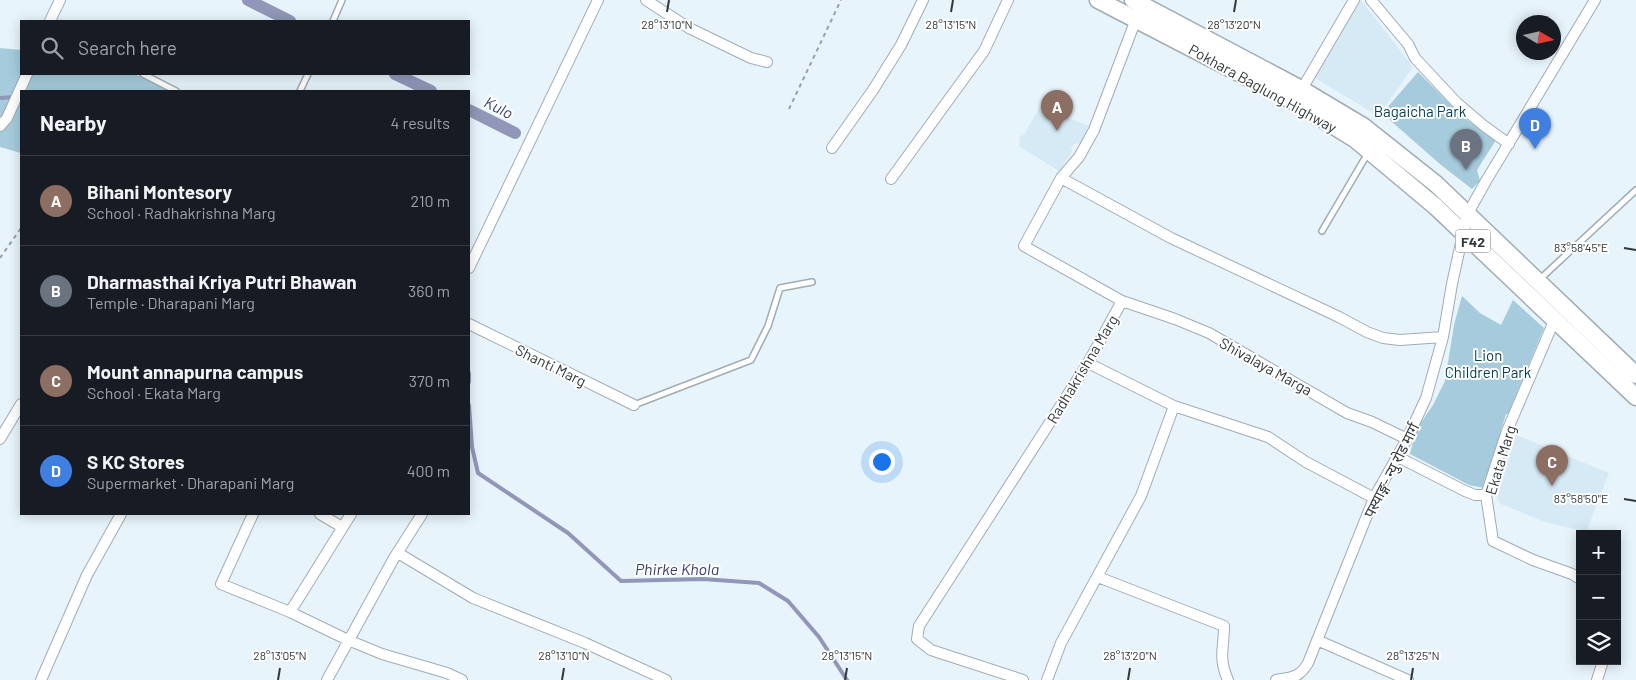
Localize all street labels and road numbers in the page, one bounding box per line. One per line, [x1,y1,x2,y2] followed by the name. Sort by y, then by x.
[1186,40,1340,136] street label: Pokhara Baglung Highway
[1456,230,1490,252] road number: F42
[1043,312,1121,426] street label: Radhakrishna Marg
[1217,333,1315,399] street label: Shivalaya Marga
[513,340,589,390] street label: Shanti Marg
[1359,419,1425,521] street label: पस्याङ्ग- न्यु रोड मार्ग
[1481,423,1519,497] street label: Ekata Marg

